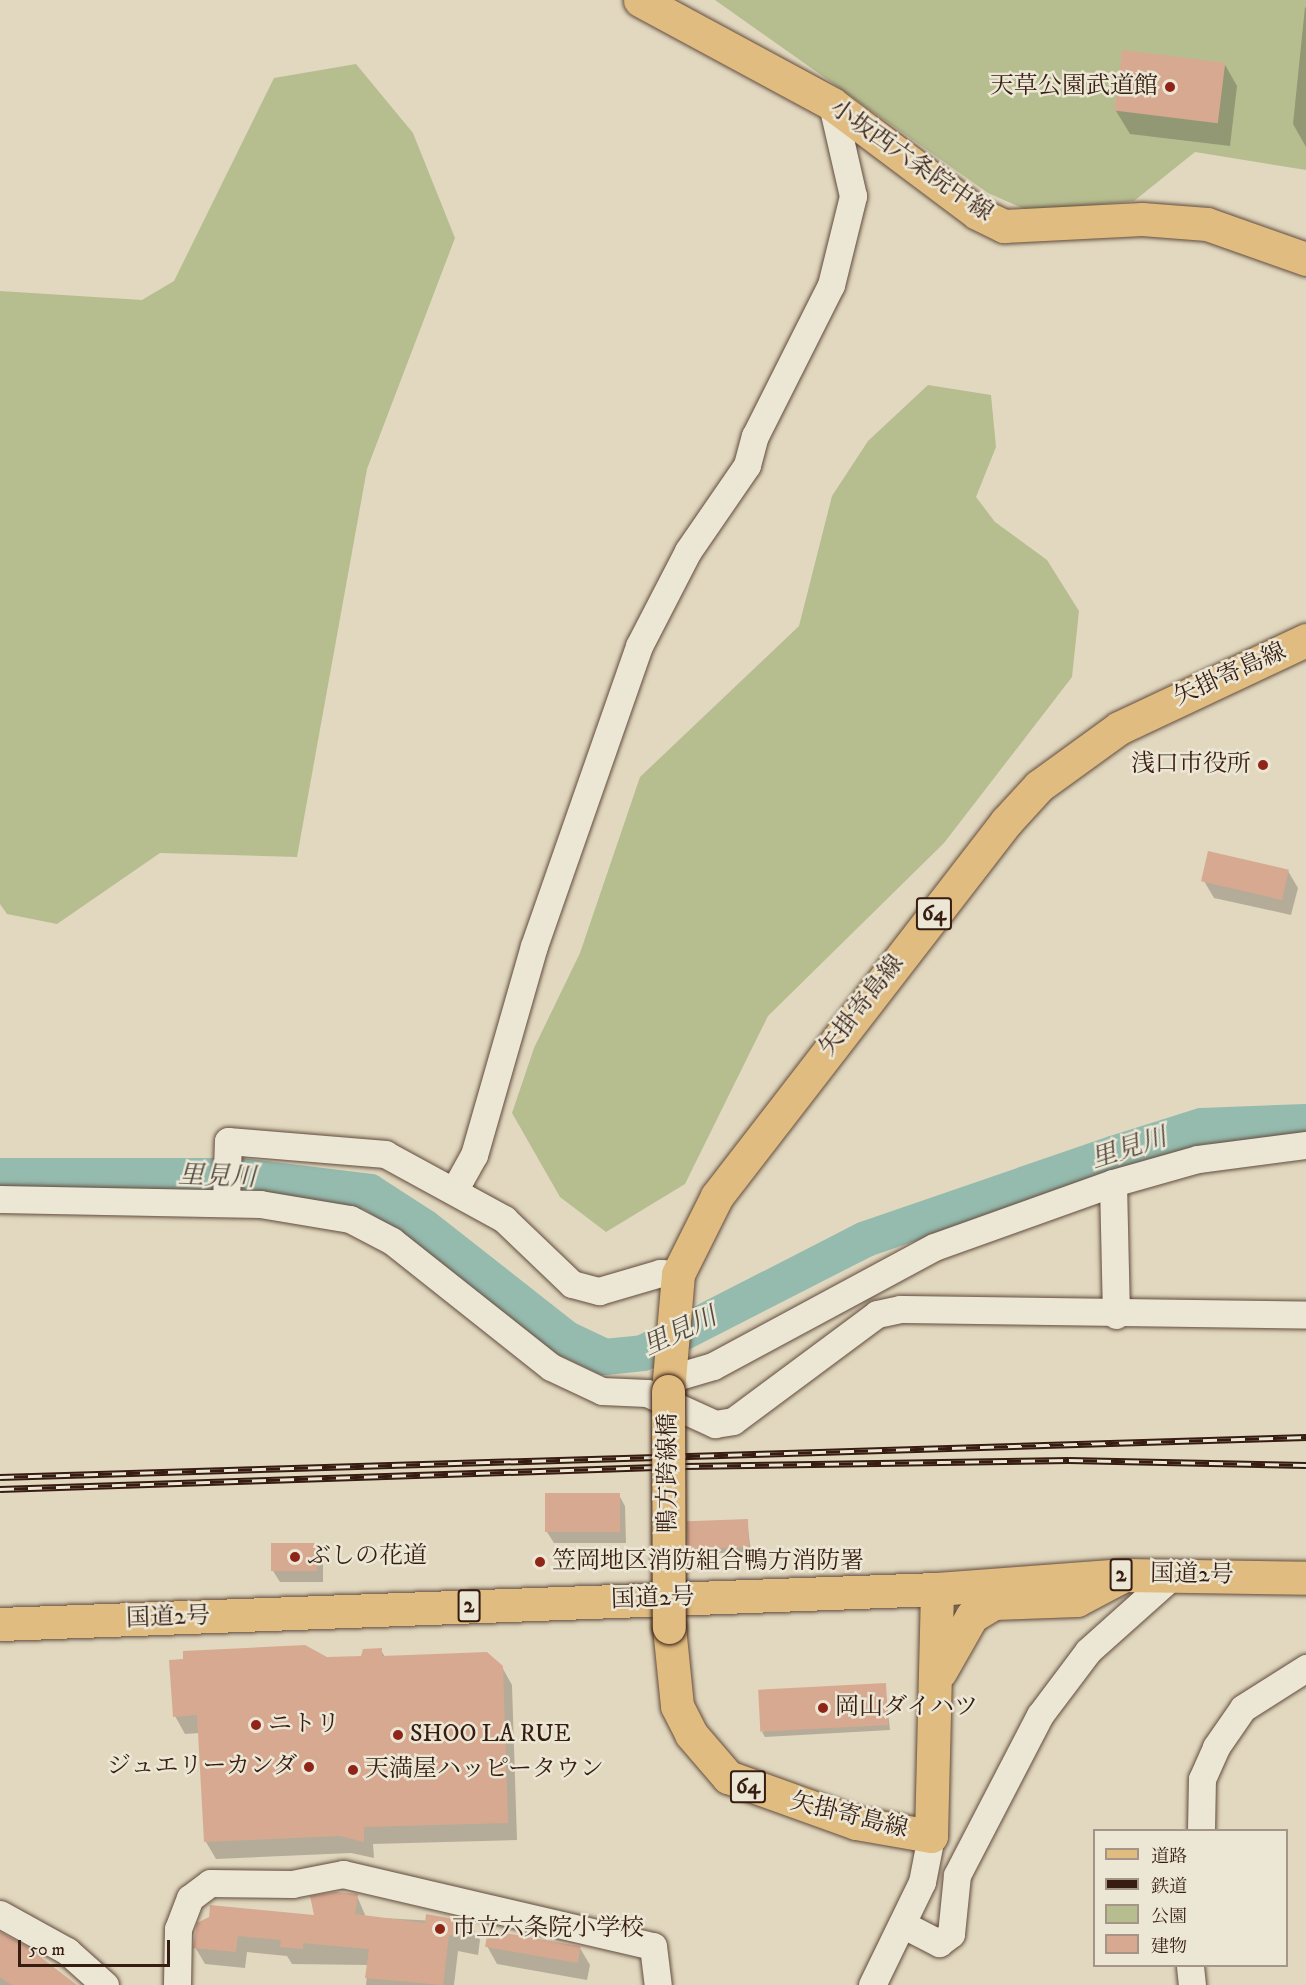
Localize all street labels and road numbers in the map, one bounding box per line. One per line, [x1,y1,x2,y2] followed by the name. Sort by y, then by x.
[824,94,998,228] street label: 小坂西六条院中線
[1169,637,1291,713] street label: 矢掛寄島線
[914,895,954,933] road number: 64
[814,950,910,1062] street label: 矢掛寄島線
[655,1413,683,1533] street label: 鴨方跨線橋
[1109,1556,1133,1594] road number: 2
[1150,1560,1234,1590] street label: 国道2号
[611,1583,695,1615] street label: 国道2号
[457,1587,481,1625] road number: 2
[126,1602,210,1634] street label: 国道2号
[728,1768,768,1806] road number: 64
[787,1788,911,1844] street label: 矢掛寄島線

